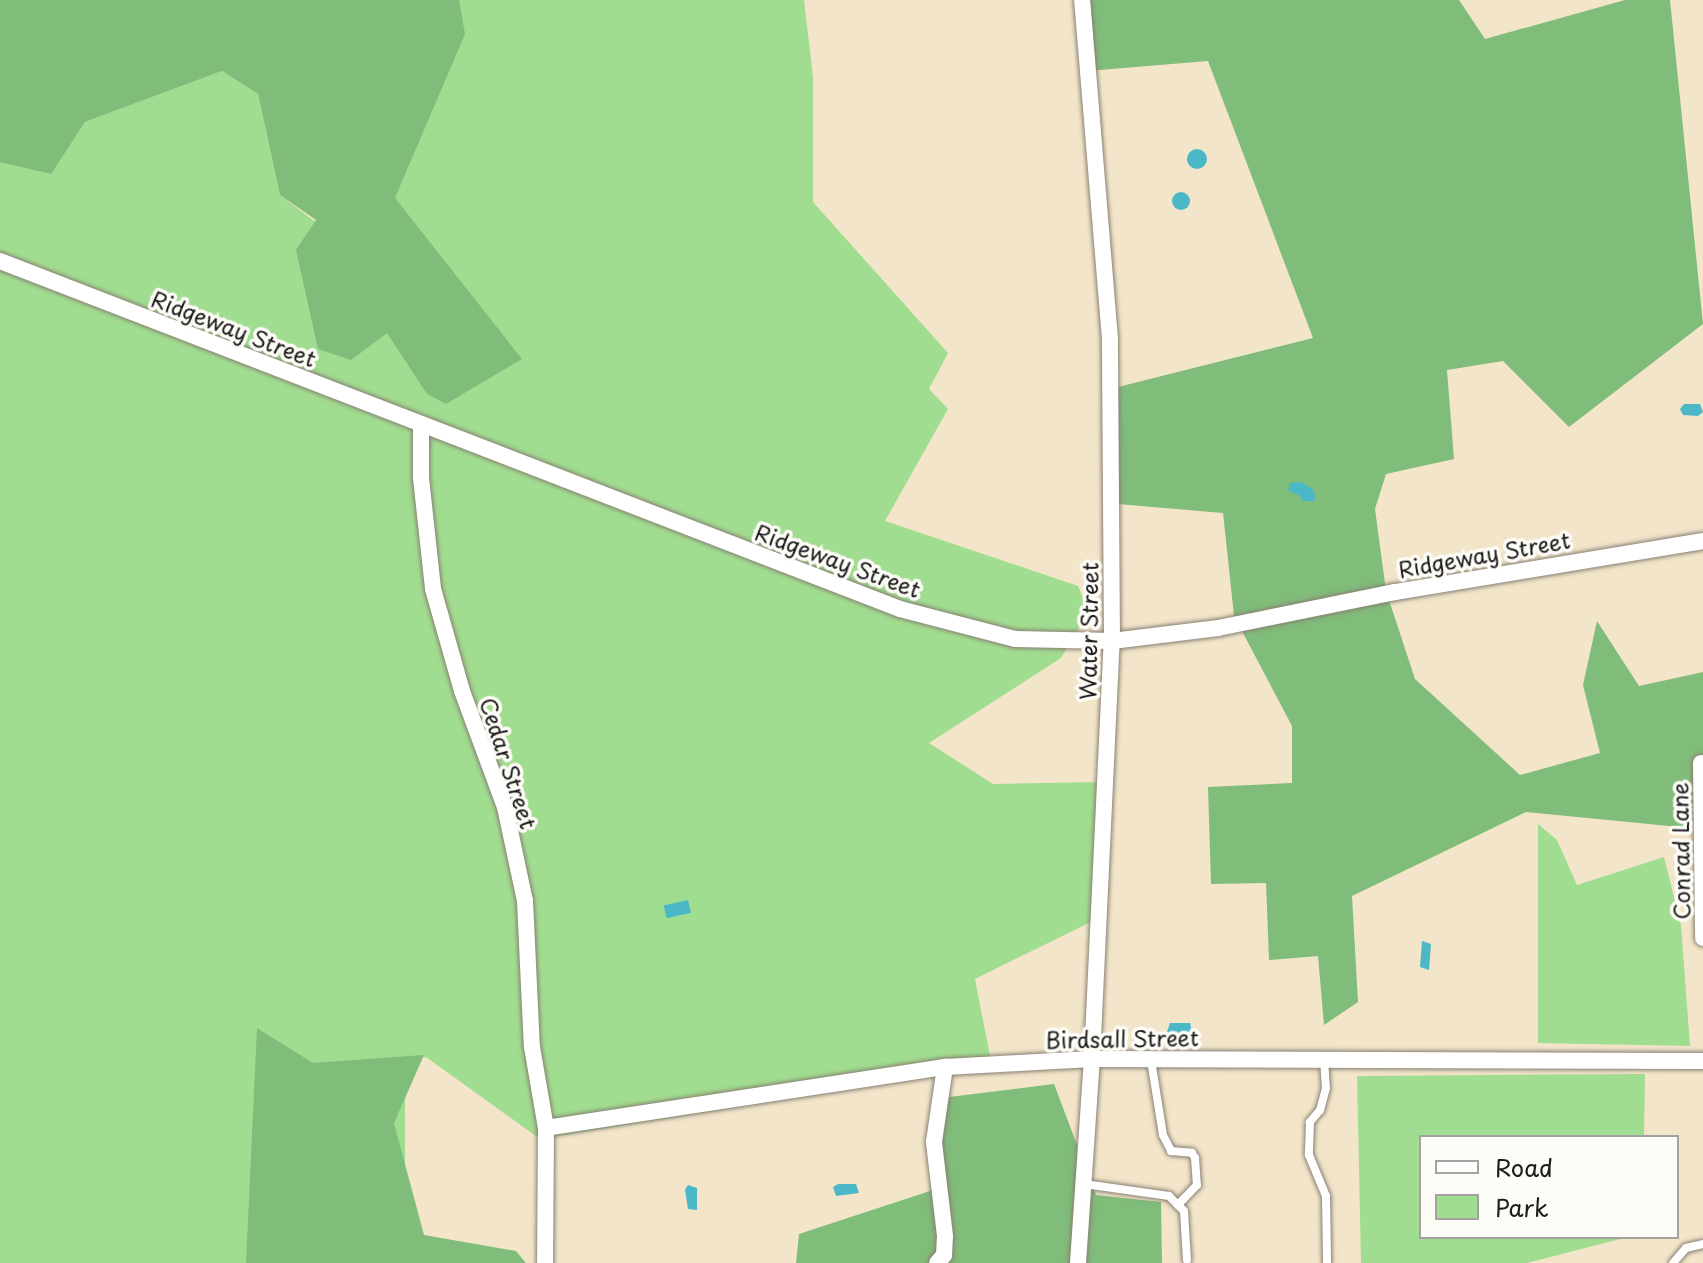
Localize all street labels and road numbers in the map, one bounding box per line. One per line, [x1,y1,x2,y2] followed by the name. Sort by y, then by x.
[148,285,320,371] street label: Ridgeway Street
[752,518,924,602] street label: Ridgeway Street
[1396,526,1572,582] street label: Ridgeway Street
[1074,561,1102,701] street label: Water Street
[475,694,543,832] street label: Cedar Street
[1666,782,1694,920] street label: Conrad Lane
[1045,1023,1199,1053] street label: Birdsall Street

